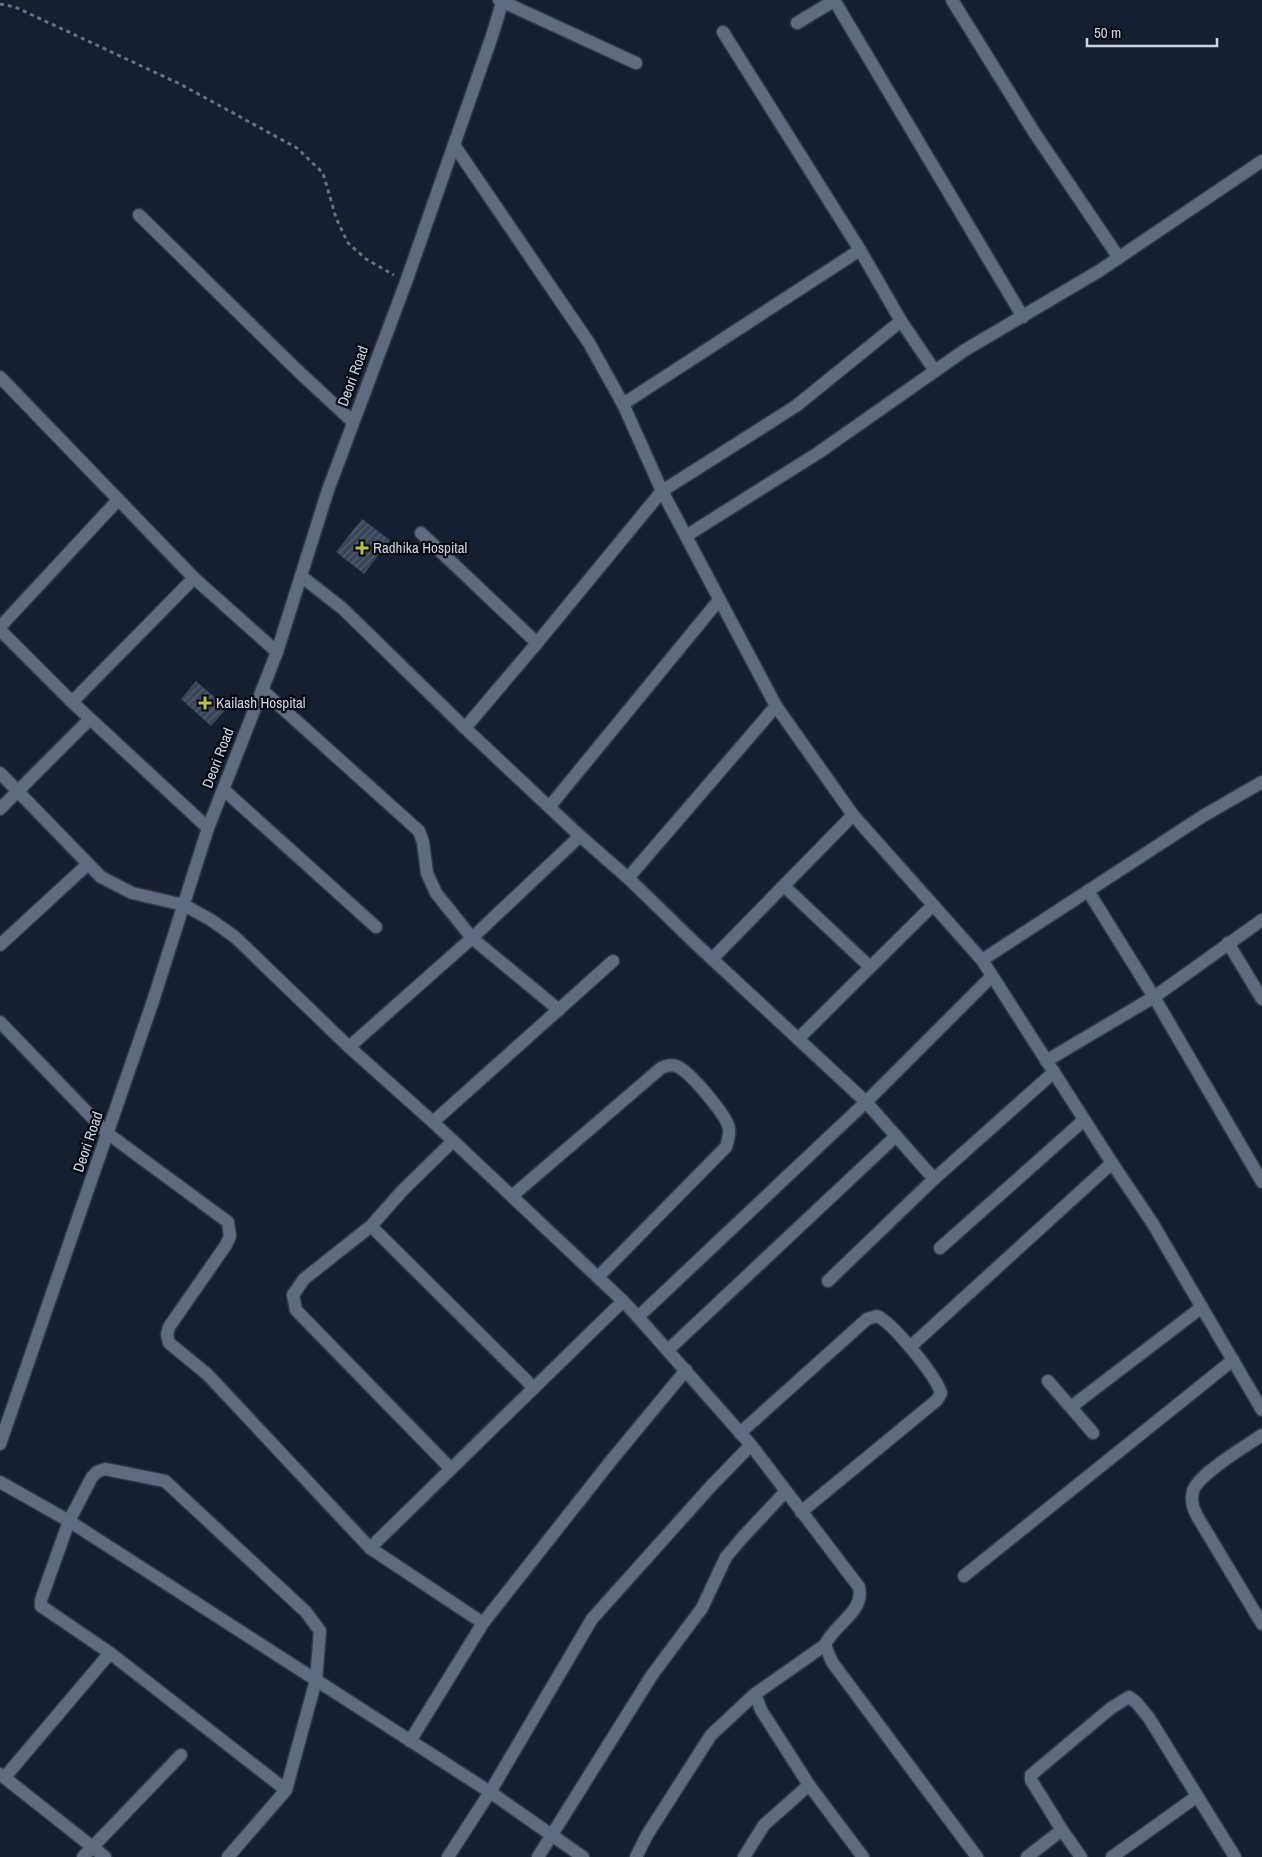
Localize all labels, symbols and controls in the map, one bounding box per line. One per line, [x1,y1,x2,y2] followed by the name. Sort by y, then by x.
[1087,15,1217,47] scale bar
[1094,22,1121,43] text: 50 m
[332,343,373,409] street label: Deori Road
[373,537,467,558] place label: Radhika Hospital
[355,541,369,555] marker: Radhika Hospital
[216,692,306,713] place label: Kailash Hospital
[198,696,212,710] marker: Kailash Hospital
[196,725,239,791] street label: Deori Road
[67,1109,108,1175] street label: Deori Road

